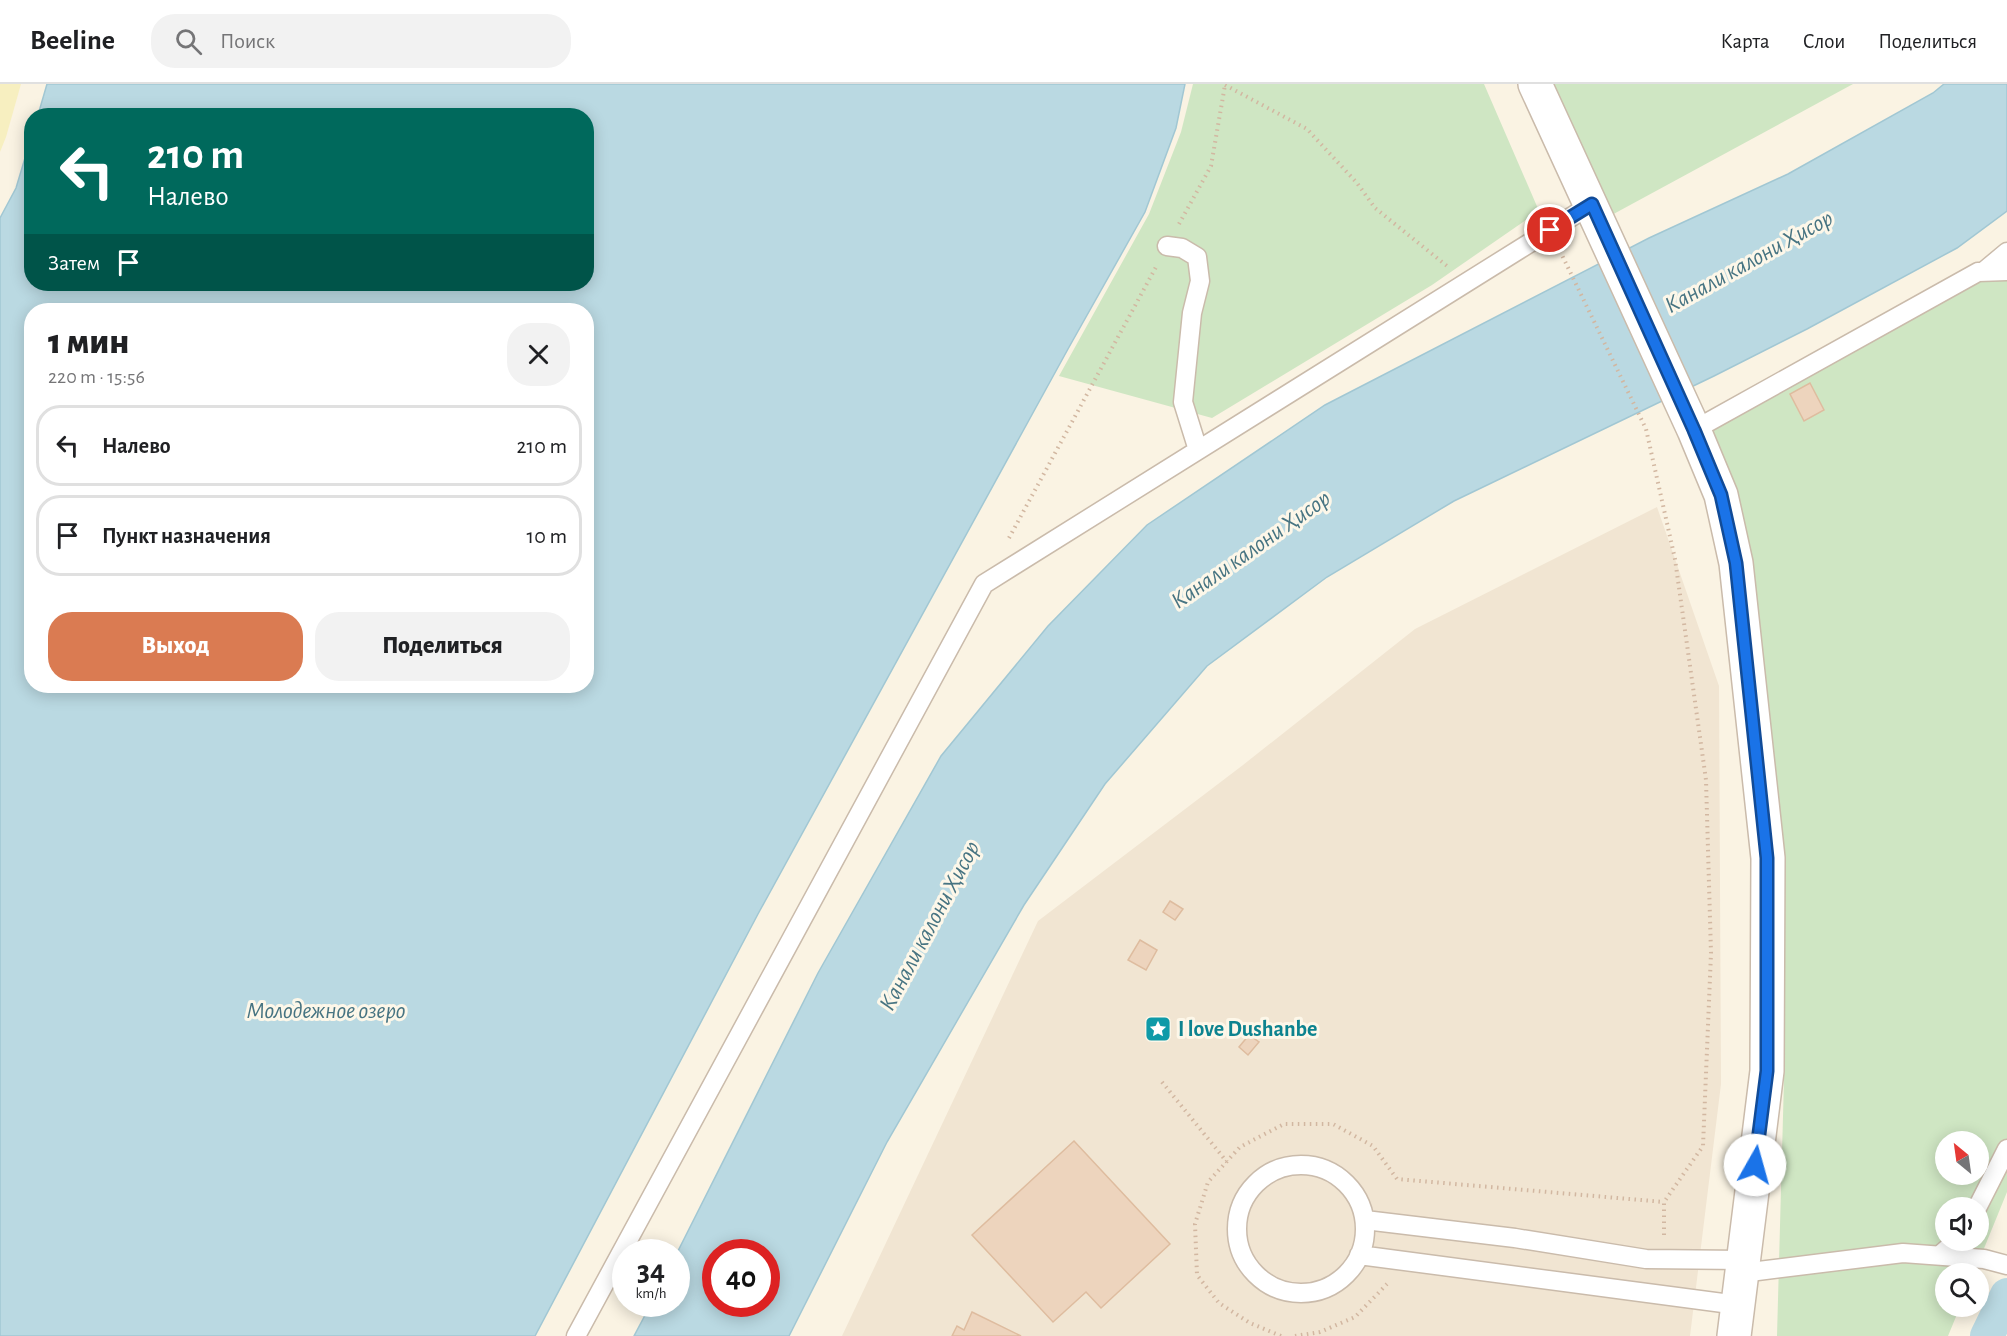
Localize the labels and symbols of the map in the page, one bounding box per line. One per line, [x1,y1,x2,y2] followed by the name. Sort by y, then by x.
[1524,204,1575,255] pin
[1661,206,1837,318] water label: Канали калони Ҳисор
[1167,486,1335,614] water label: Канали калони Ҳисор
[875,837,985,1015] water label: Канали калони Ҳисор
[247,999,406,1023] water label: Молодежное озеро
[1143,1014,1173,1044] place icon: I love Dushanbe
[1178,1018,1317,1040] place label: I love Dushanbe
[1935,1131,1989,1185] north arrow
[1723,1133,1787,1197] position arrow
[702,1239,780,1317] speed limit sign: 40

